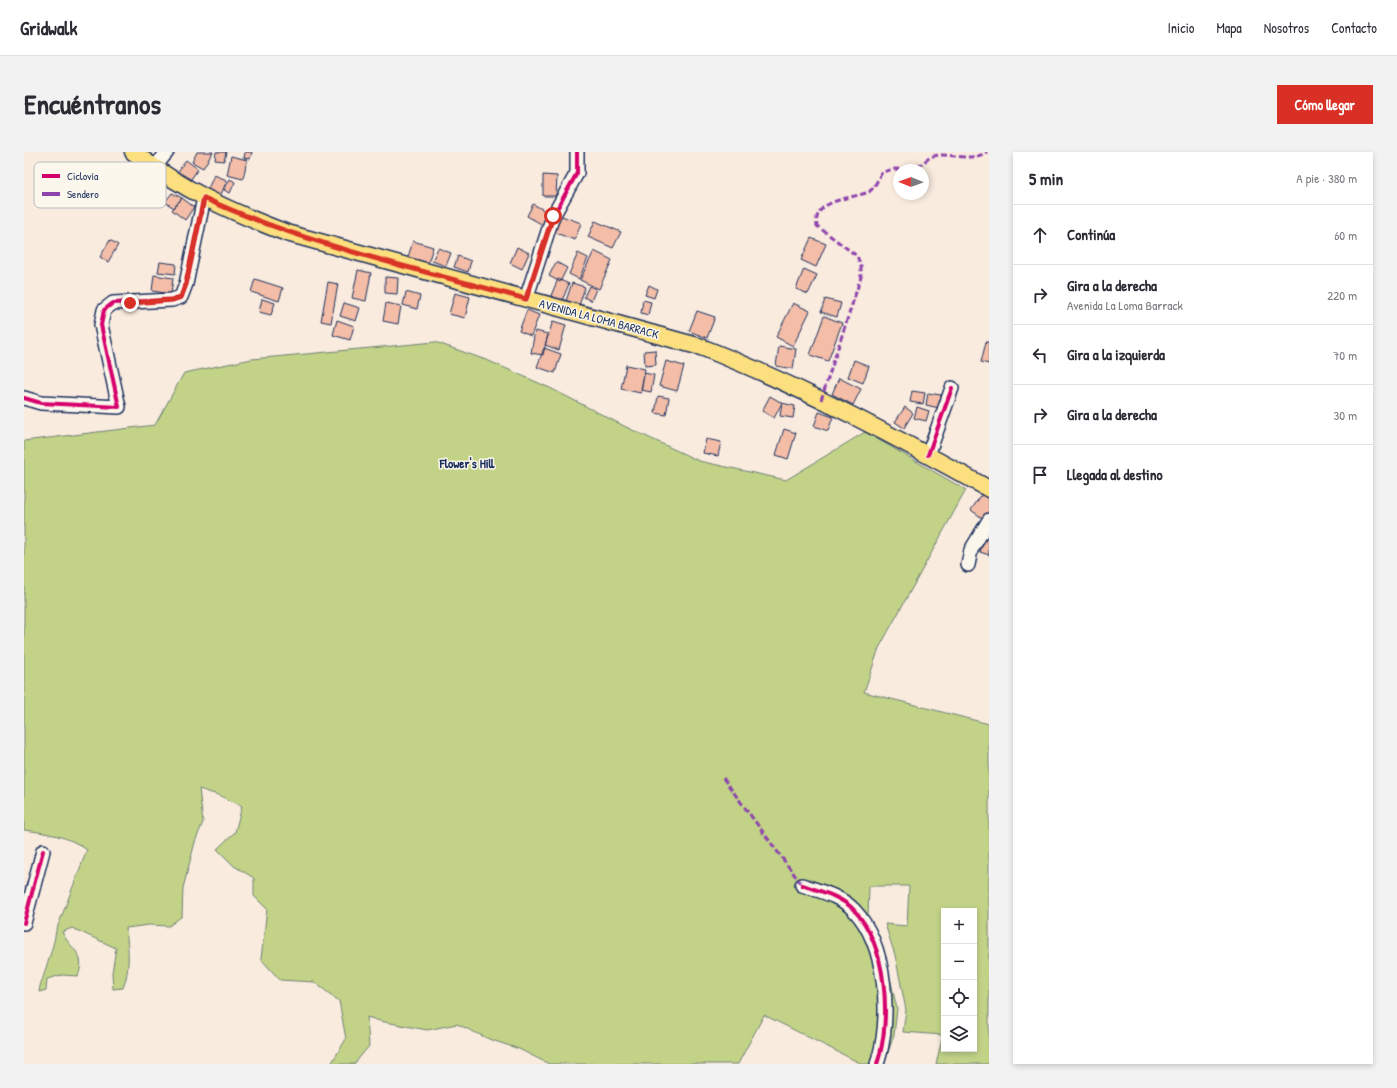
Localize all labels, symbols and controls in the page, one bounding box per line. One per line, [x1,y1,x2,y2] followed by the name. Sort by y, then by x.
[20,15,77,41] text: Gridwalk
[1168,18,1194,37] text: Inicio
[1216,18,1242,37] text: Mapa
[1264,18,1309,37] text: Nosotros
[1331,18,1377,37] text: Contacto
[24,85,161,123] text: Encuéntranos
[1277,85,1373,124] button: Cómo llegar
[34,162,166,208] legend
[893,164,929,200] north arrow
[1029,167,1063,190] text: 5 min
[67,169,99,183] text: Ciclovía
[1296,169,1357,187] text: A pie · 380 m
[67,187,99,201] text: Sendero
[544,207,562,225] route start
[1029,224,1051,246] icon: ahead
[1067,224,1115,245] text: Continúa
[1334,226,1357,244] text: 60 m
[1067,275,1157,296] text: Gira a la derecha
[1029,284,1051,306] icon: right
[1327,286,1357,304] text: 220 m
[121,294,139,312] route end
[538,294,661,343] street label: AVENIDA LA LOMA BARRACK
[1067,296,1183,314] text: Avenida La Loma Barrack
[1029,344,1051,366] icon: left
[1067,344,1165,365] text: Gira a la izquierda
[1333,346,1357,364] text: 70 m
[1029,404,1051,426] icon: right
[1067,404,1157,425] text: Gira a la derecha
[1334,406,1357,424] text: 30 m
[439,454,495,472] district label: Flower's Hill
[1029,464,1051,486] icon: arrive
[1067,464,1163,485] text: Llegada al destino
[941,908,977,1052] map controls
[941,908,977,944] button: +
[941,944,977,980] button: −
[941,980,977,1016] button: locate
[941,1016,977,1052] button: layers

